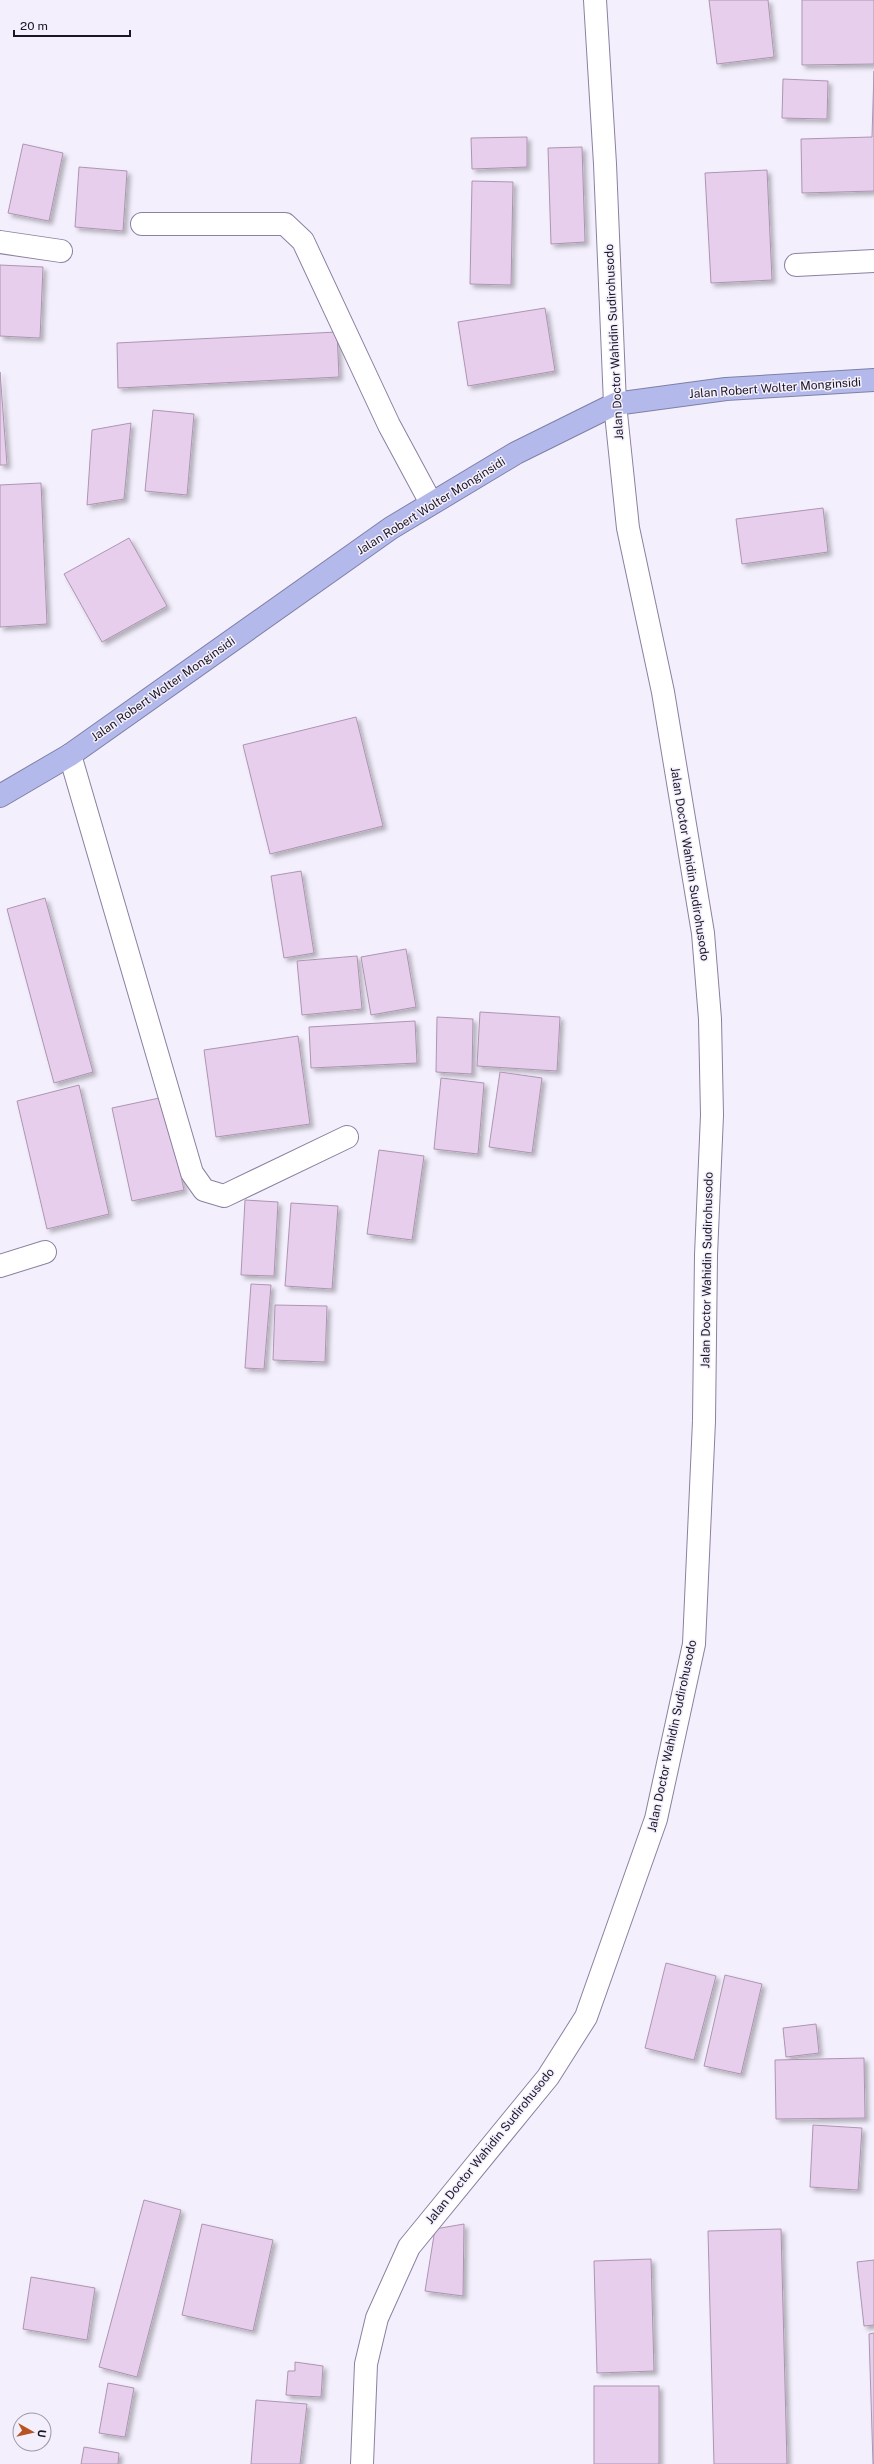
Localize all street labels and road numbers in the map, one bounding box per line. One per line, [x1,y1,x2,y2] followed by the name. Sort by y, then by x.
[602,243,626,440] street label: Jalan Doctor Wahidin Sudirohusodo
[688,375,862,401] street label: Jalan Robert Wolter Monginsidi
[354,454,508,558] street label: Jalan Robert Wolter Monginsidi
[88,634,238,744] street label: Jalan Robert Wolter Monginsidi
[668,766,712,962] street label: Jalan Doctor Wahidin Sudirohusodo
[698,1172,716,1368] street label: Jalan Doctor Wahidin Sudirohusodo
[645,1638,699,1833] street label: Jalan Doctor Wahidin Sudirohusodo
[423,2065,557,2227] street label: Jalan Doctor Wahidin Sudirohusodo

